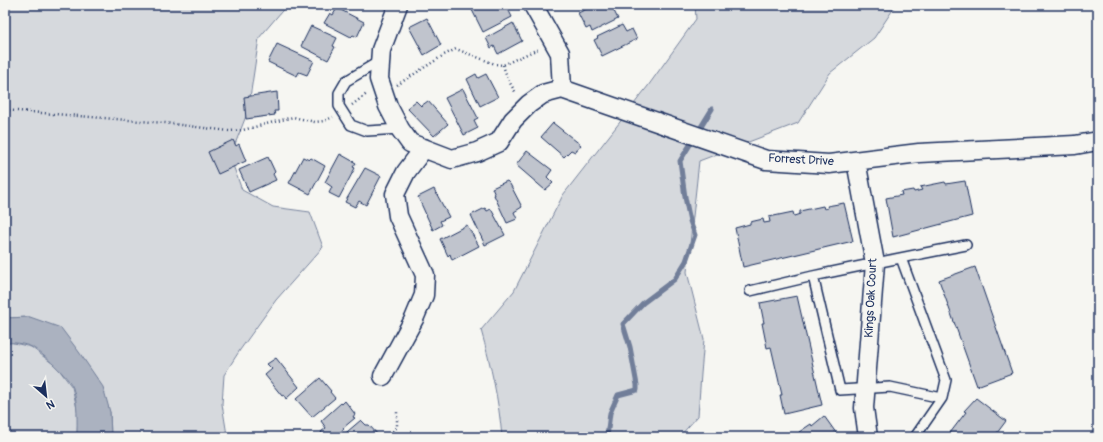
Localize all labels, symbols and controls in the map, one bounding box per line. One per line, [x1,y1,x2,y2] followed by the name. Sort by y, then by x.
[768,151,834,169] street label: Forrest Drive
[861,258,881,338] street label: Kings Oak Court
[26,376,66,416] north arrow
[44,397,57,412] text: N

